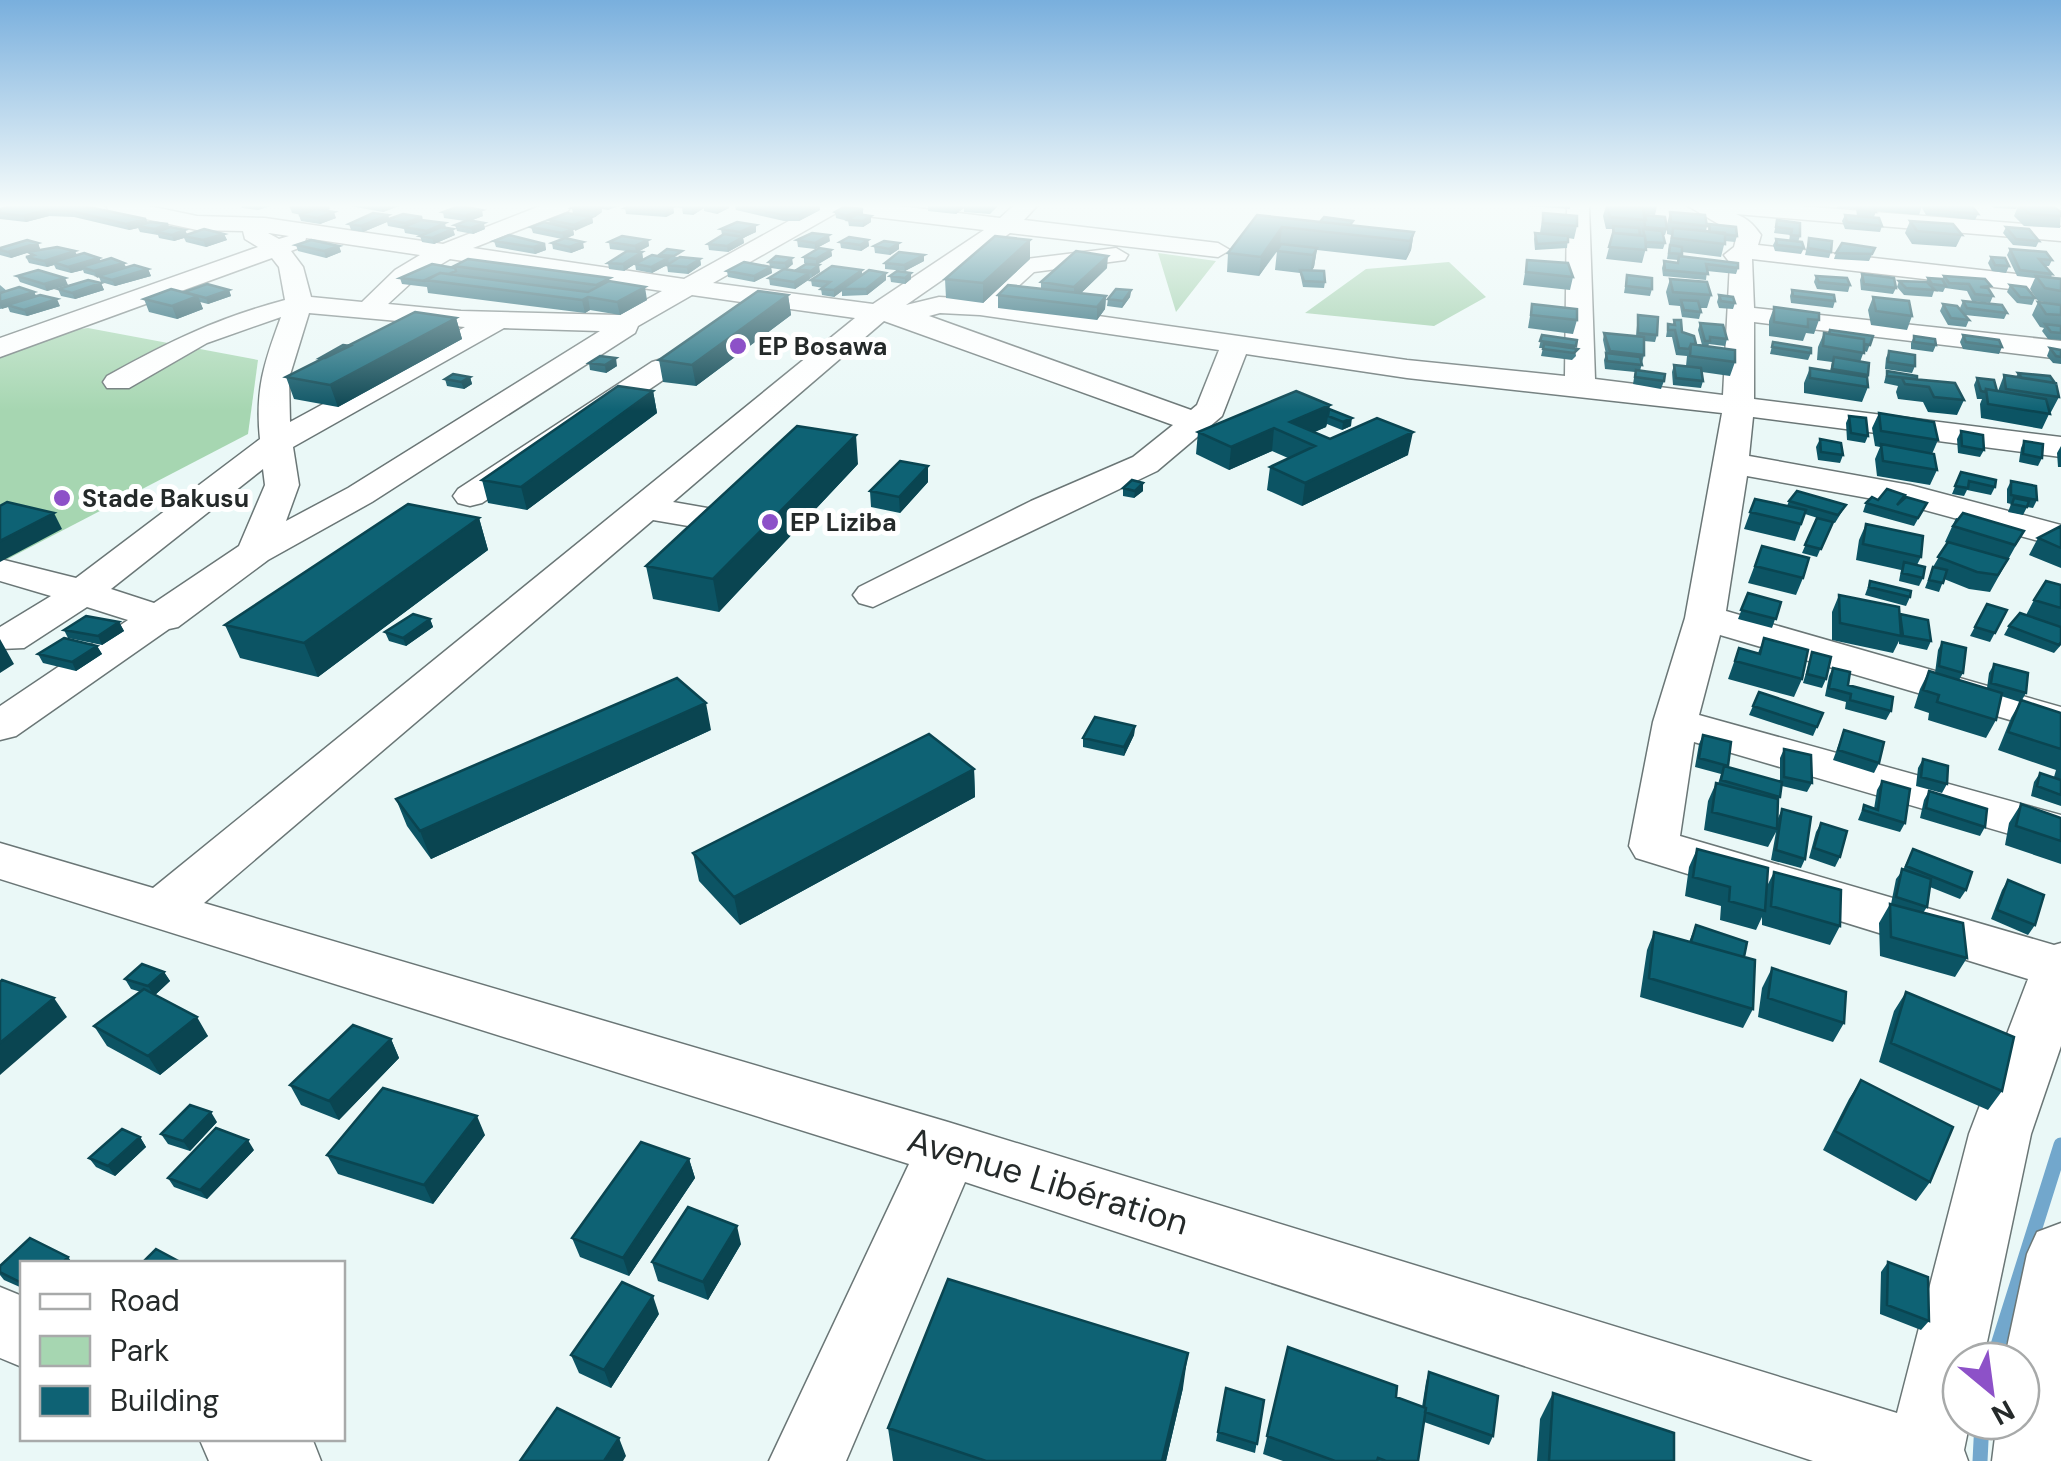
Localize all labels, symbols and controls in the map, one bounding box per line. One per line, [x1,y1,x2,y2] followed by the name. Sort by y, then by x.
[758,330,887,363] place label: EP Bosawa
[727,335,749,357] marker: EP Bosawa
[82,482,249,515] place label: Stade Bakusu
[51,487,73,509] marker: Stade Bakusu
[790,506,897,539] place label: EP Liziba
[759,511,781,533] marker: EP Liziba
[902,1116,1194,1246] street label: Avenue Libération
[20,1261,345,1441] legend
[110,1281,180,1320] text: Road
[110,1331,169,1370] text: Park
[1941,1341,2041,1441] north arrow
[110,1381,219,1420] text: Building
[1985,1391,2021,1434] text: N

